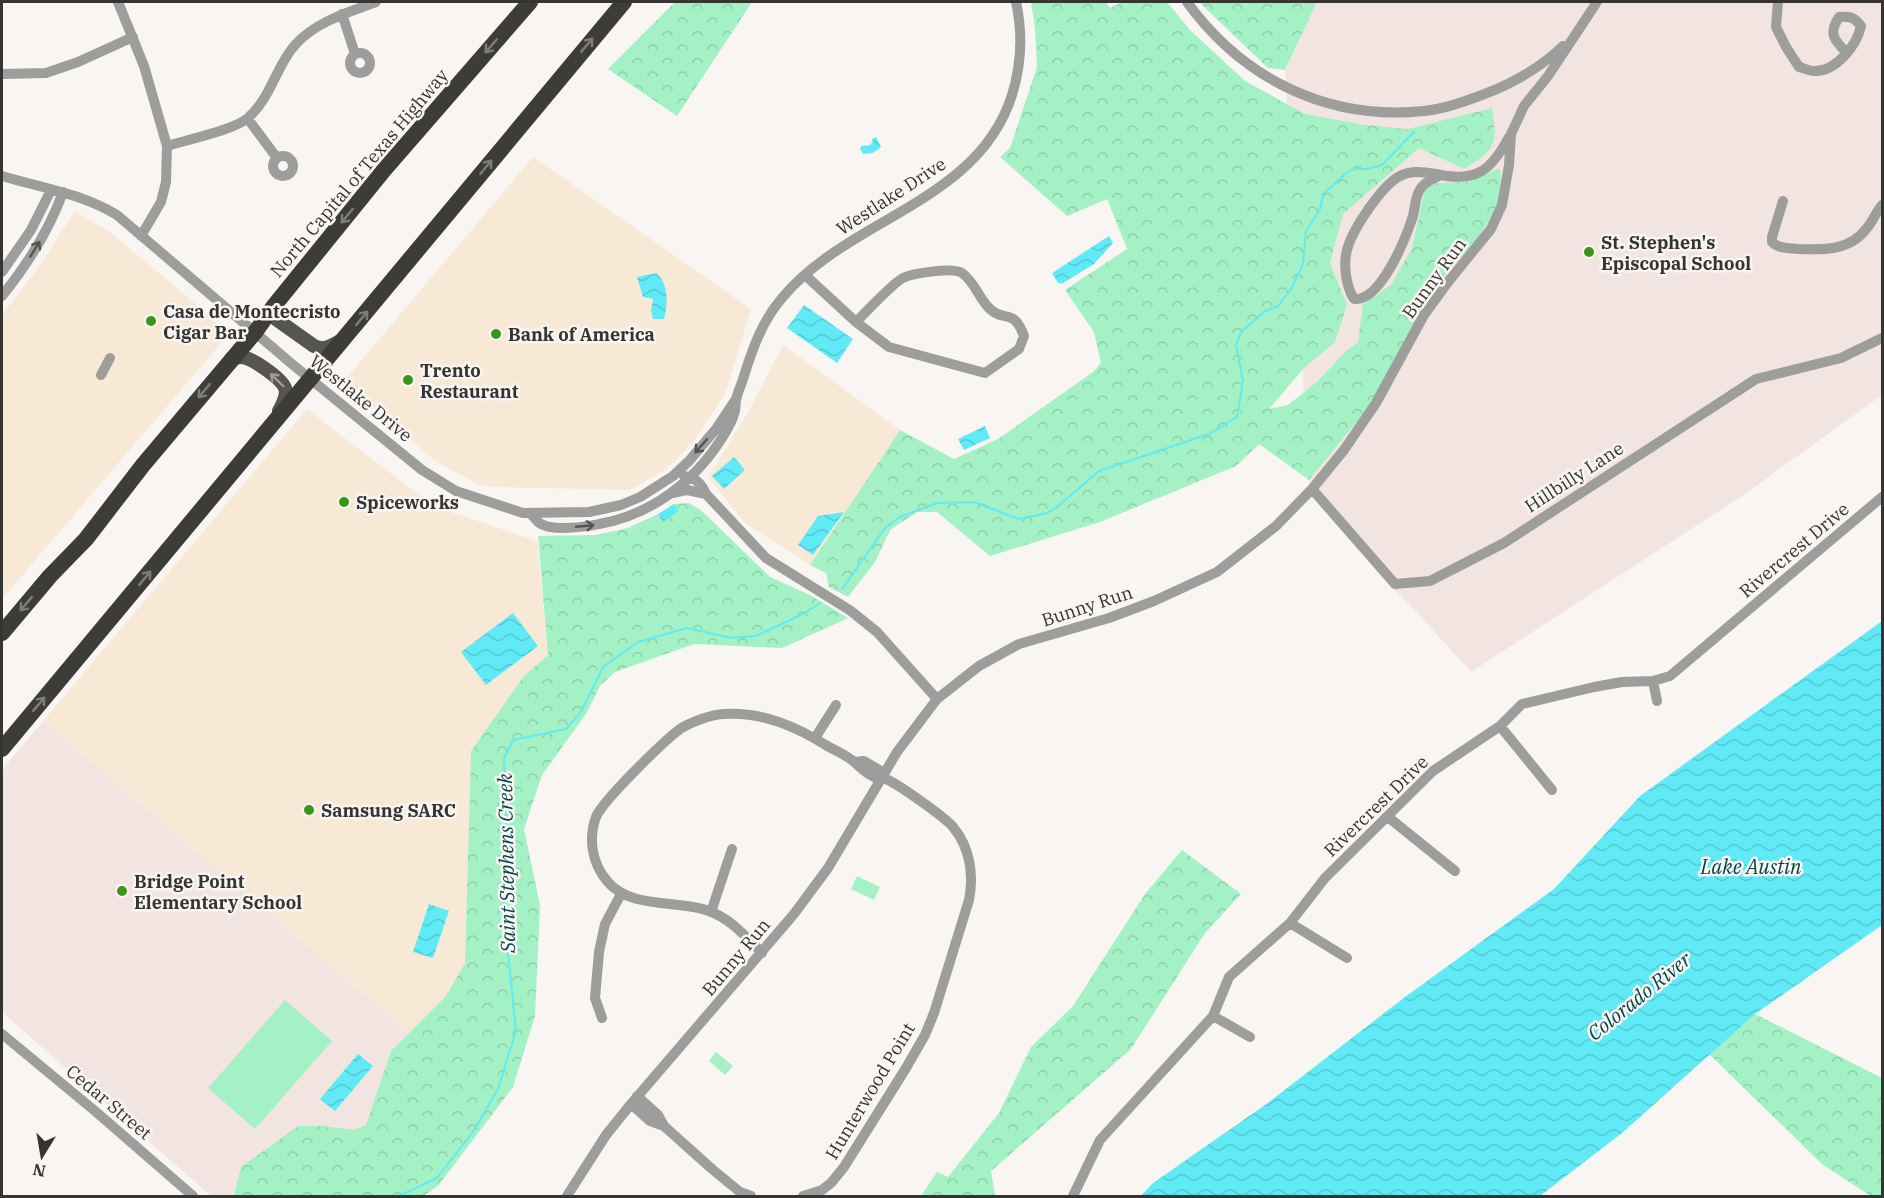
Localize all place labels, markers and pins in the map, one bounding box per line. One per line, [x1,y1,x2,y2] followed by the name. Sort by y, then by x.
[1601,231,1751,275] place label: St. Stephen's Episcopal School
[1582,245,1596,259] marker: St. Stephen's Episcopal School
[163,300,341,344] place label: Casa de Montecristo Cigar Bar
[144,314,158,328] marker: Casa de Montecristo Cigar Bar
[508,323,655,346] place label: Bank of America
[489,327,503,341] marker: Bank of America
[420,359,519,403] place label: Trento Restaurant
[401,373,415,387] marker: Trento Restaurant
[356,491,459,514] place label: Spiceworks
[337,495,351,509] marker: Spiceworks
[321,799,456,822] place label: Samsung SARC
[302,803,316,817] marker: Samsung SARC
[134,870,302,914] place label: Bridge Point Elementary School
[115,884,129,898] marker: Bridge Point Elementary School

